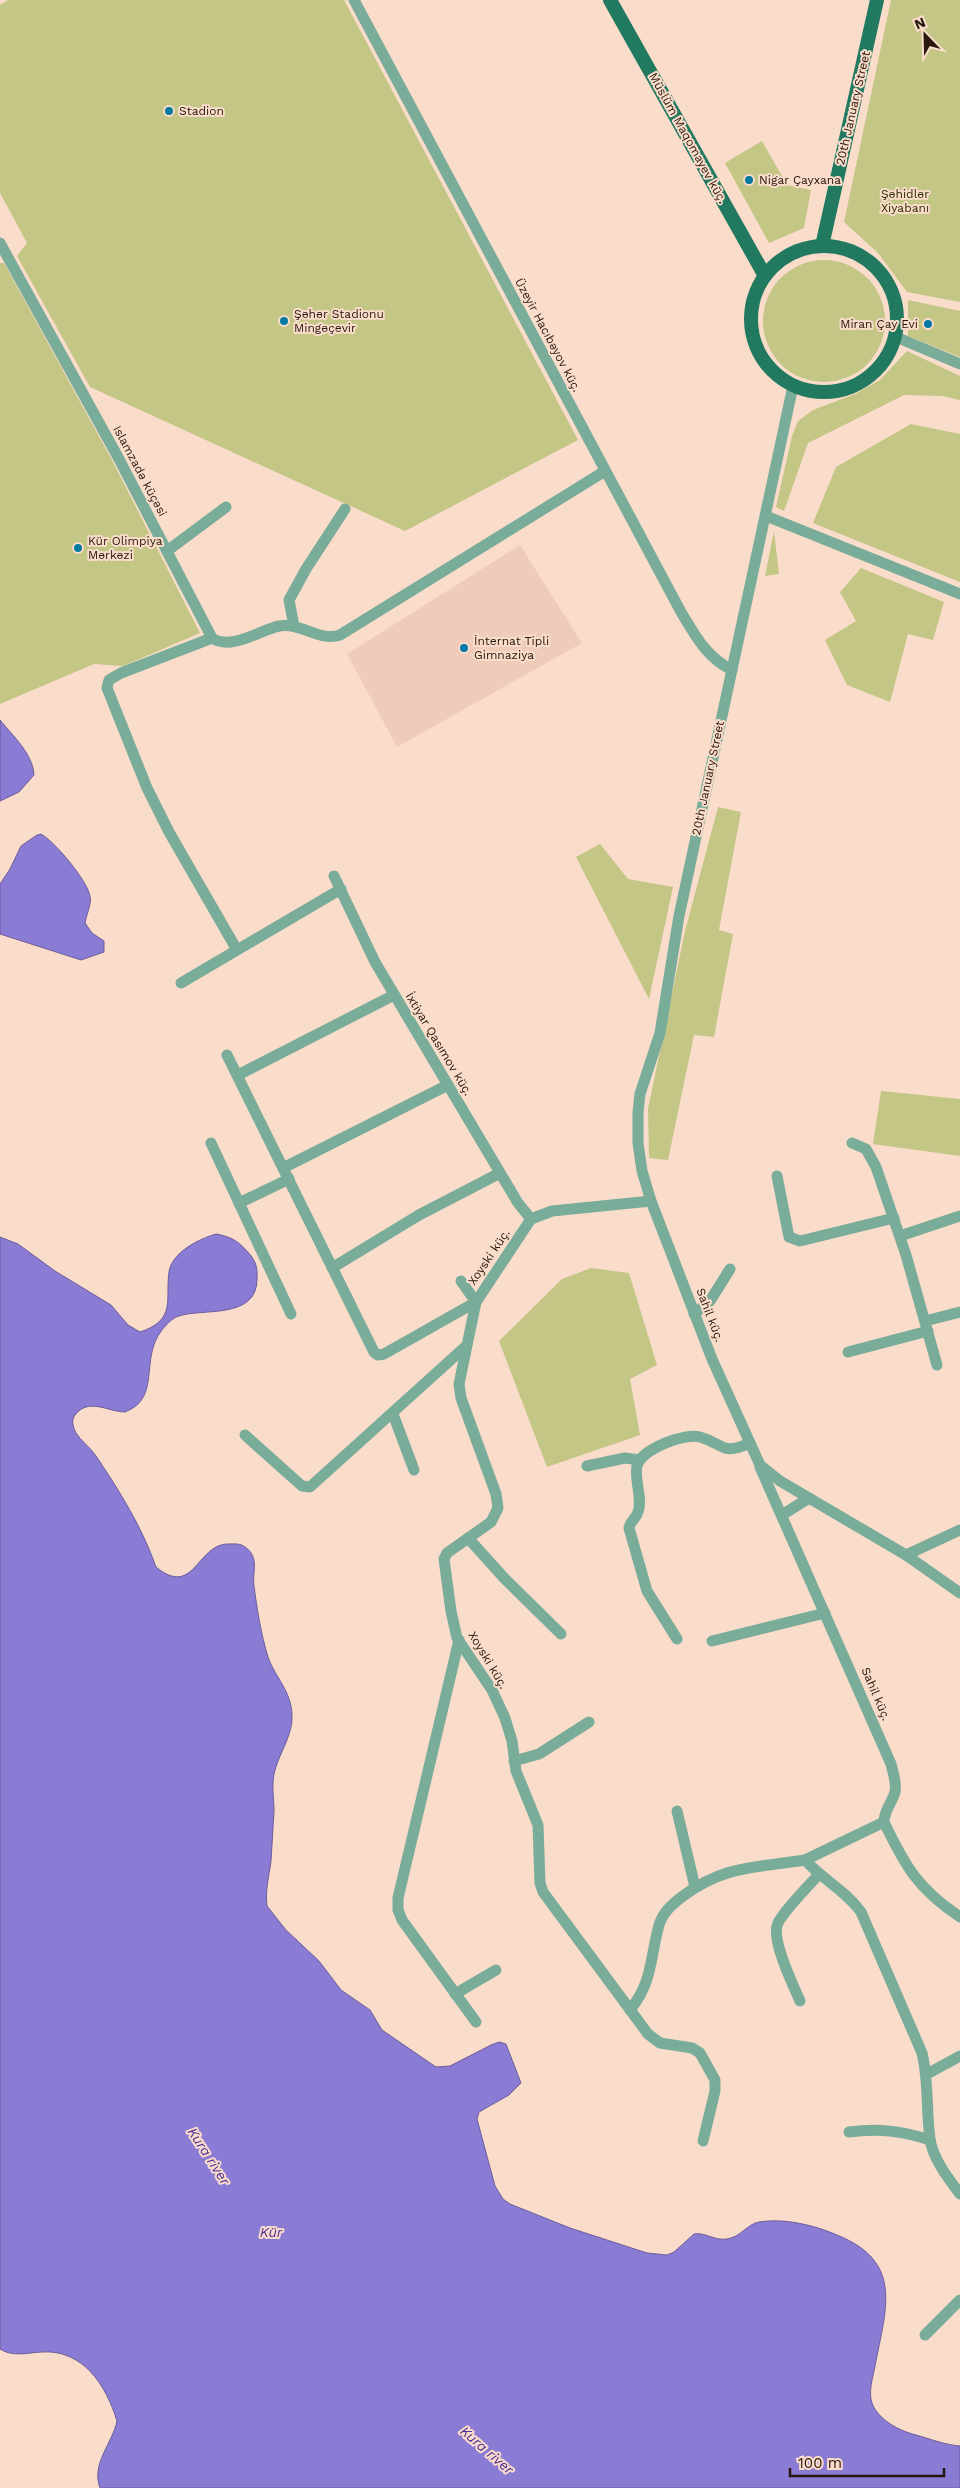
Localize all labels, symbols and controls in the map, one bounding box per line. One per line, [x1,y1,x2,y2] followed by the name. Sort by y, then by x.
[900,10,950,60] north arrow
[912,14,928,32] text: N
[833,50,873,166] street label: 20th January Street
[646,70,730,206] street label: Müslüm Maqomayev küç.
[179,104,224,118] place label: Stadion
[163,105,175,117] marker: Stadion
[759,173,841,187] place label: Nigar Çayxana
[743,174,755,186] marker: Nigar Çayxana
[881,187,929,215] park label: Şəhidlər Xiyabanı
[512,276,584,394] street label: Üzeyir Hacıbəyov küç.
[294,307,384,335] place label: Şəhər Stadionu Mingəçevir
[278,315,290,327] marker: Şəhər Stadionu Mingəçevir
[840,317,918,331] place label: Miran Çay Evi
[922,318,934,330] marker: Miran Çay Evi
[110,423,170,519] street label: Islamzadə küçəsi
[88,534,163,562] place label: Kür Olimpiya Mərkəzi
[72,542,84,554] marker: Kür Olimpiya Mərkəzi
[474,634,549,662] place label: İnternat Tipli Gimnaziya
[458,642,470,654] marker: İnternat Tipli Gimnaziya
[689,719,727,837] street label: 20th January Street
[403,990,475,1098] street label: İxtiyar Qasımov küç.
[465,1226,513,1288] street label: Xoyski küç.
[693,1286,727,1344] street label: Sahil küç.
[465,1629,511,1691] street label: Xoyski küç.
[859,1665,893,1723] street label: Sahil küç.
[185,2124,234,2188] water label: Kura river
[260,2224,283,2240] water label: Kür
[457,2423,517,2478] water label: Kura river
[790,2446,944,2478] scale bar
[798,2454,842,2472] text: 100 m

